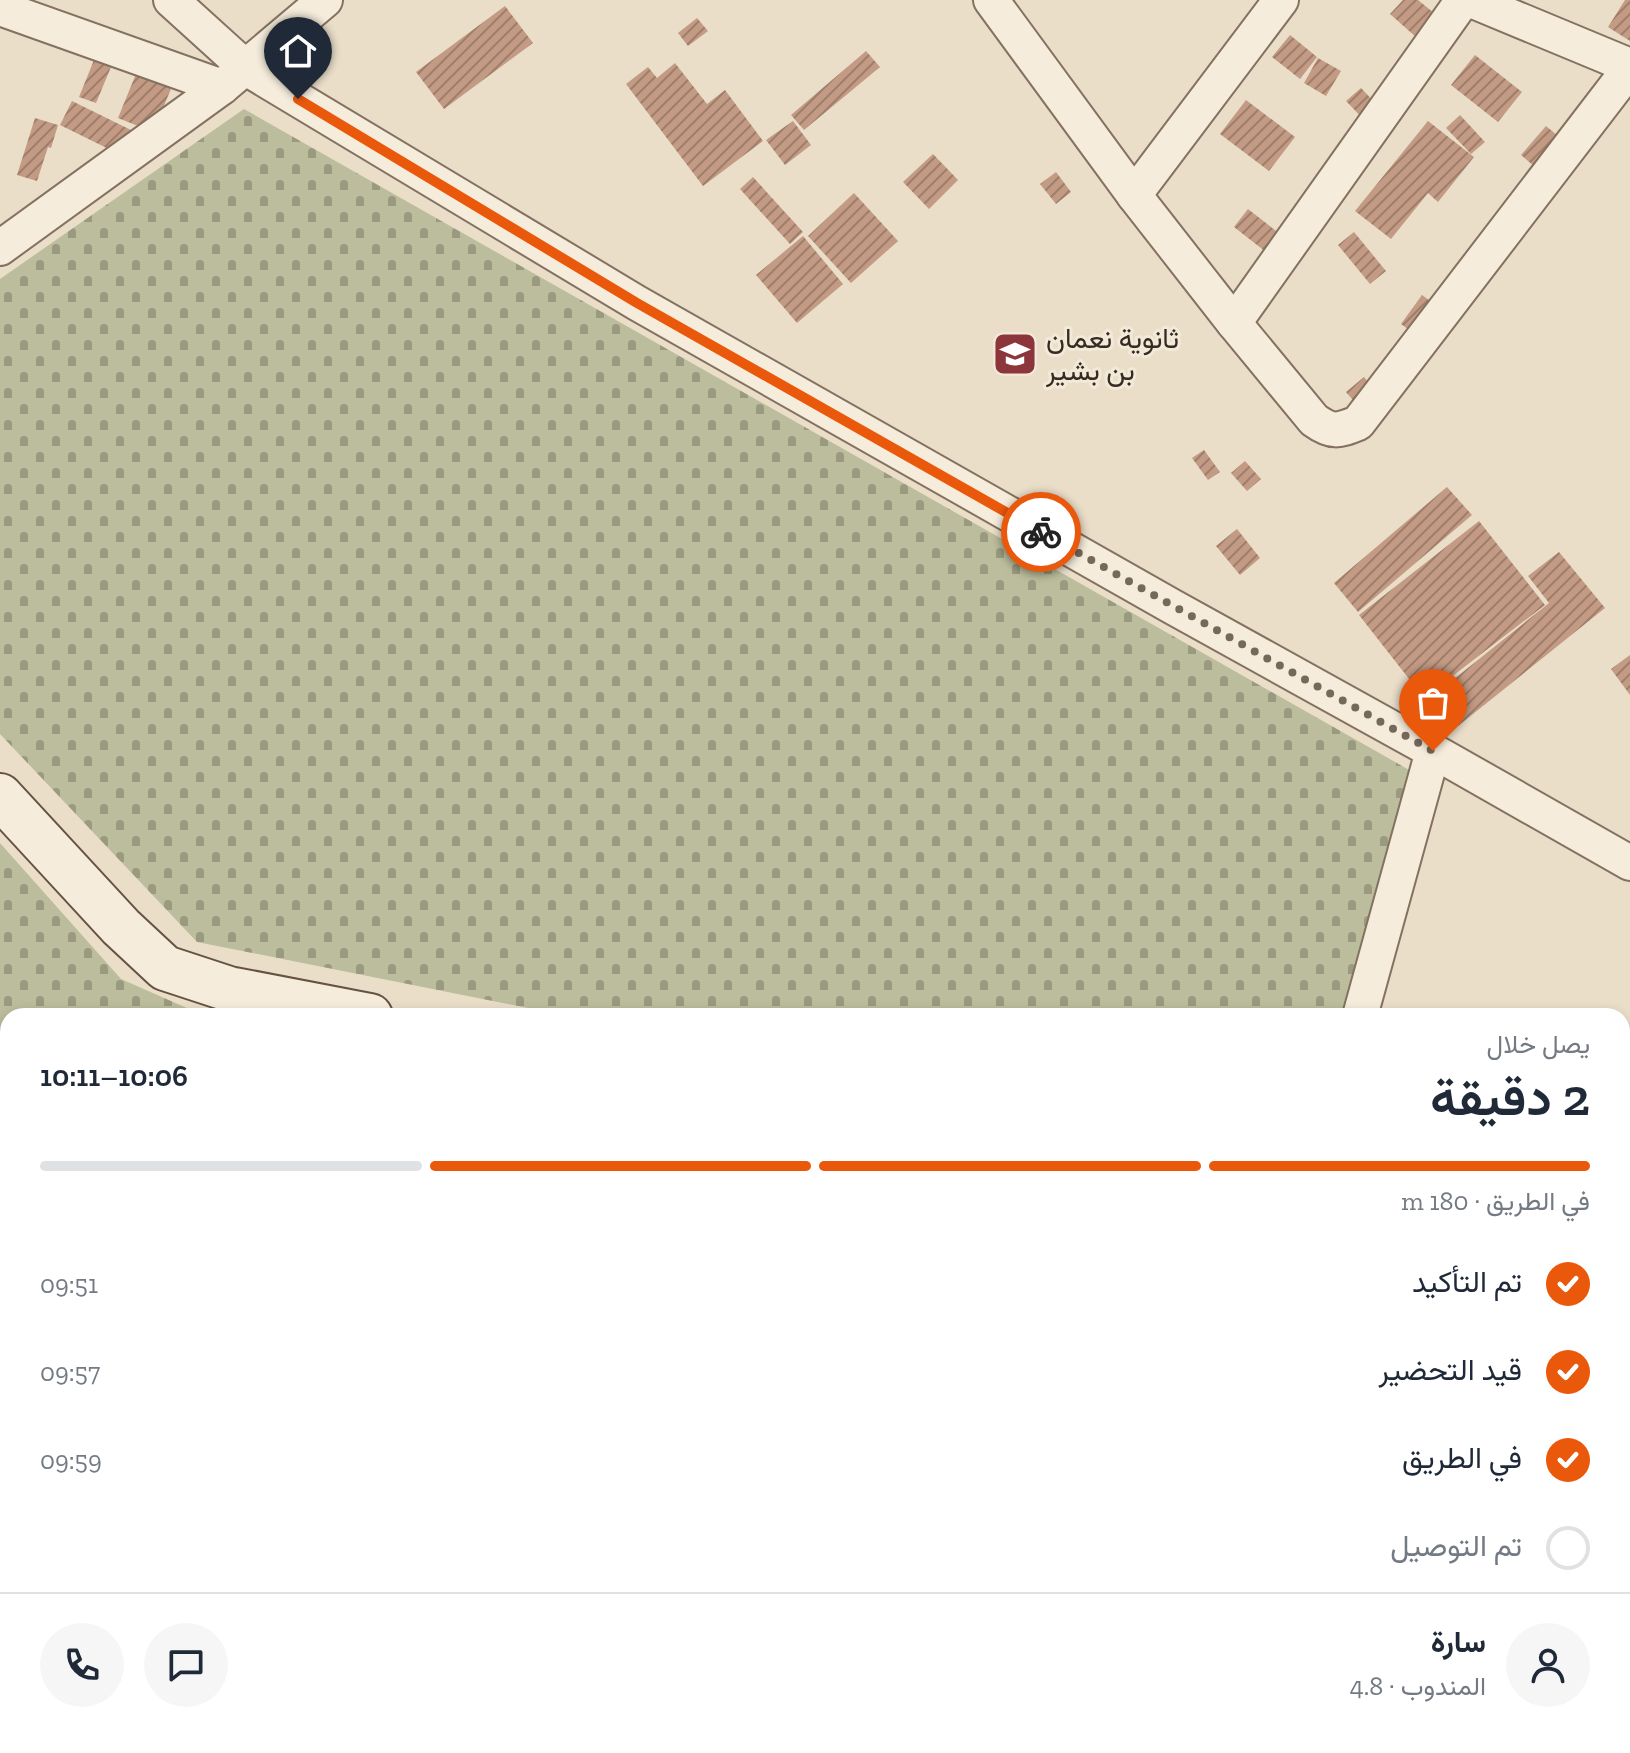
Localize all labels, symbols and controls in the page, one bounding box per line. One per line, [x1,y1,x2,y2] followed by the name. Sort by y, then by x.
[264,17,332,99] pin
[276,29,320,73] icon: home
[1045,322,1179,388] place label: ثانوية نعمان بن بشير
[991,330,1039,378] school or university icon: ثانوية نعمان بن بشير
[1001,492,1081,572] courier
[1019,510,1063,554] icon: bike
[1399,669,1467,751] pin
[1411,681,1455,725] icon: bag
[1487,1028,1590,1060] text: يصل خلال
[40,1058,188,1094] text: 10:06–10:11
[1430,1066,1590,1128] text: 2 دقيقة
[1401,1185,1590,1217] text: في الطريق · 180 m
[1546,1262,1590,1306] icon: check
[1412,1264,1522,1300] text: تم التأكيد
[40,1268,98,1300] text: 09:51
[1546,1350,1590,1394] icon: check
[1379,1352,1522,1388] text: قيد التحضير
[40,1356,100,1388] text: 09:57
[1546,1438,1590,1482] icon: check
[1402,1440,1522,1476] text: في الطريق
[40,1444,102,1476] text: 09:59
[1390,1528,1522,1564] text: تم التوصيل
[40,1623,124,1707] button: phone
[144,1623,228,1707] button: chat
[1506,1623,1590,1707] button: person
[1431,1624,1486,1660] text: سارة
[1350,1670,1486,1702] text: المندوب · 4.8

